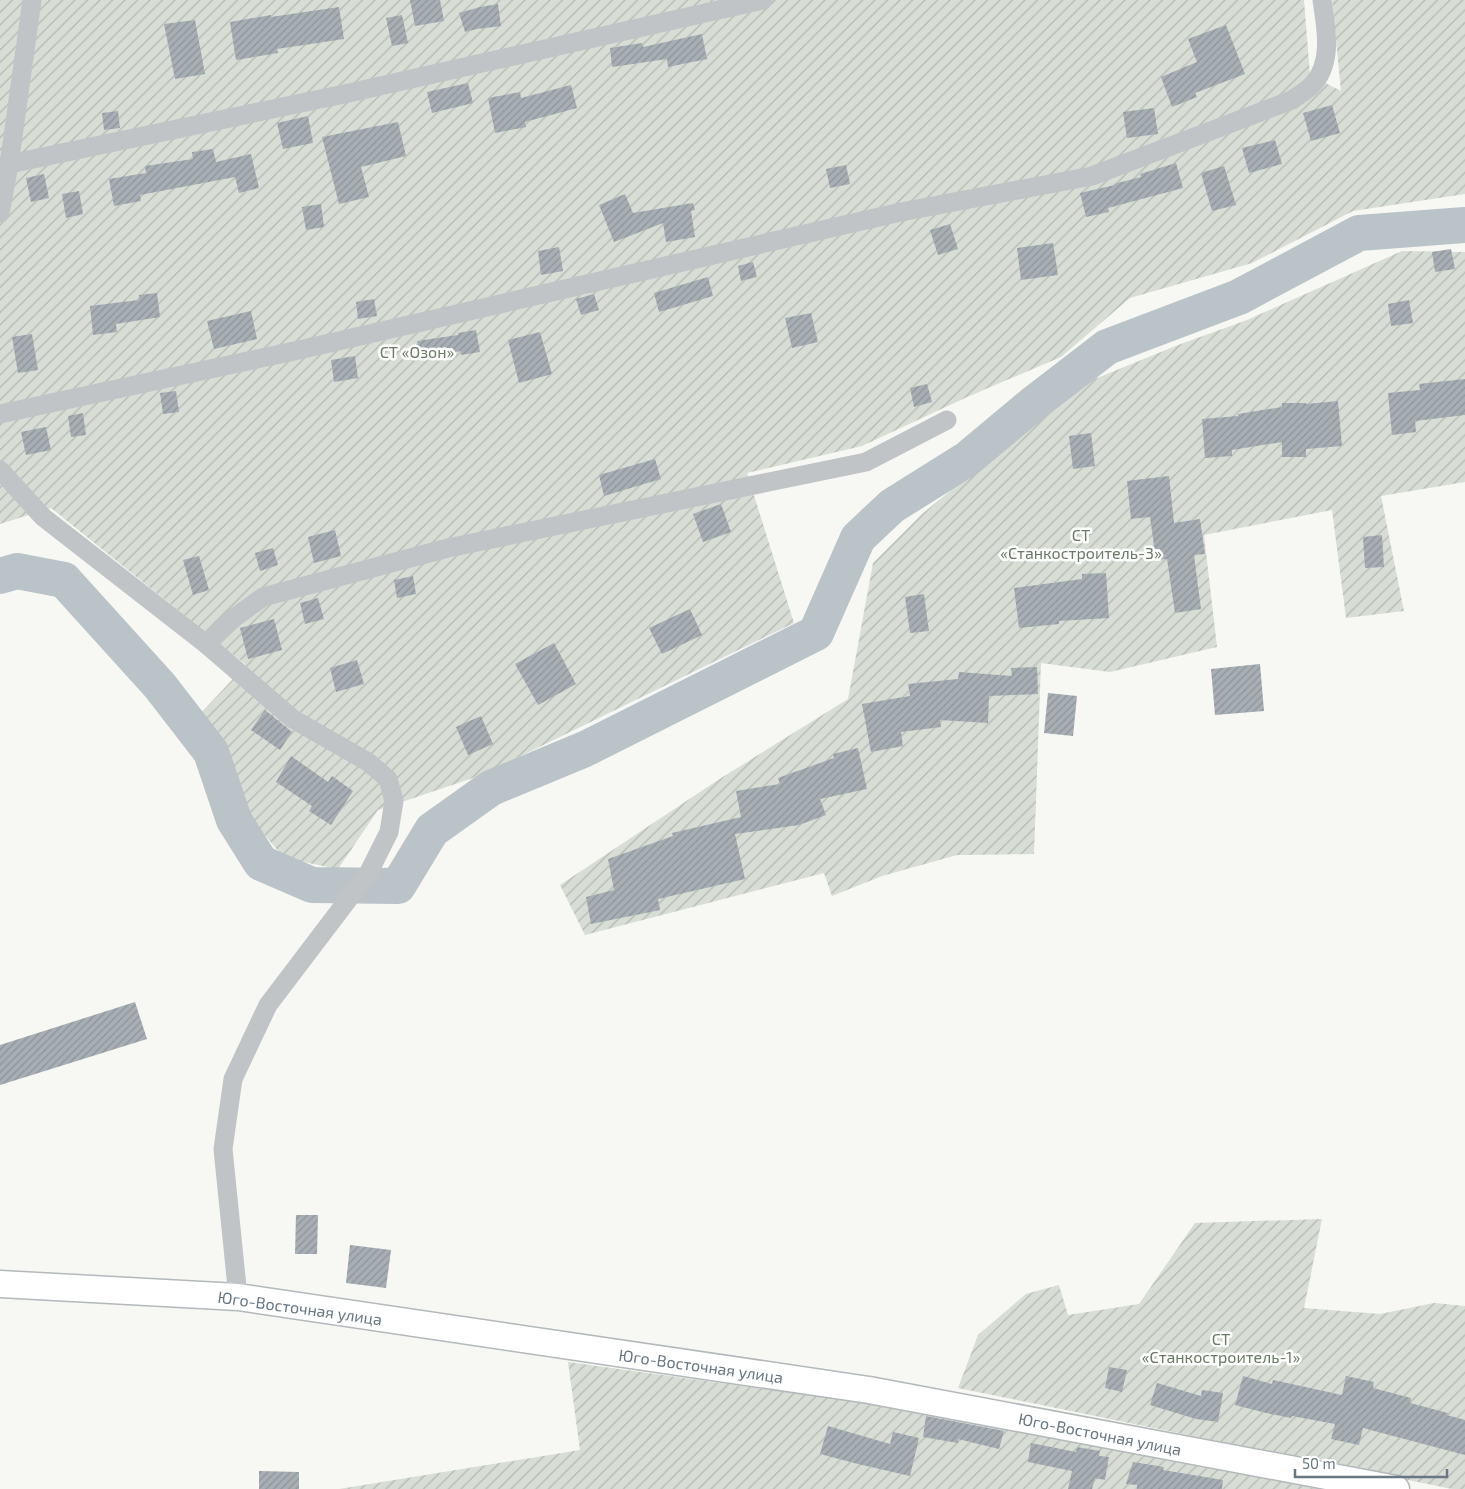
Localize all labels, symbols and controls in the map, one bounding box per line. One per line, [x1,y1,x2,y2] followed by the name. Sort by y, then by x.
[380,342,455,361] park label: СТ «Озон»
[1000,525,1162,562] park label: СТ «Станкостроитель-3»
[217,1287,383,1329] street label: Юго-Восточная улица
[1142,1329,1300,1366] park label: СТ «Станкостроитель-1»
[618,1345,784,1387] street label: Юго-Восточная улица
[1017,1408,1183,1460] street label: Юго-Восточная улица
[1295,1446,1448,1478] scale bar
[1302,1454,1336,1472] text: 50 m

